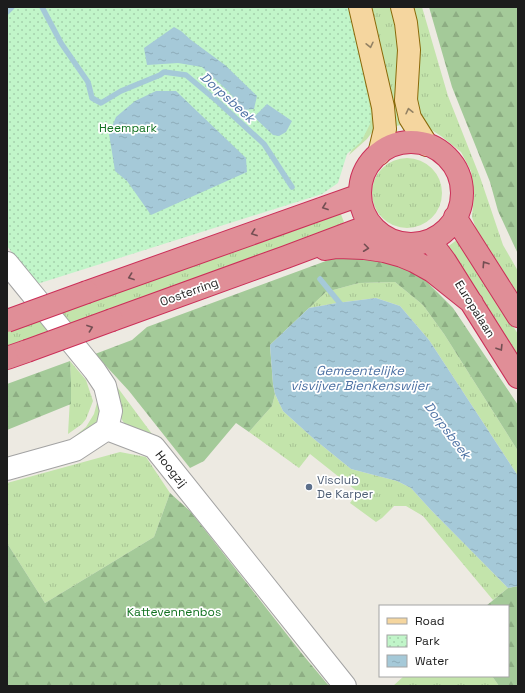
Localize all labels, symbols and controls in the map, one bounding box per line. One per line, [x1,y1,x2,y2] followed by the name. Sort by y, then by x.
[365,42,373,48] one-way arrow
[197,68,260,128] water label: Dorpsbeek
[405,108,413,114] one-way arrow
[99,120,158,136] park label: Heempark
[322,203,329,211] one-way arrow
[250,228,257,237] one-way arrow
[363,244,369,253] one-way arrow
[482,261,490,268] one-way arrow
[128,272,135,280] one-way arrow
[158,274,220,310] street label: Oosterring
[451,277,499,341] street label: Europalaan
[86,324,93,333] one-way arrow
[495,344,502,351] one-way arrow
[291,362,431,394] water label: Gemeentelijke visvijver Bienkenswijer
[420,398,476,464] water label: Dorpsbeek
[152,447,190,491] street label: Hoogzij
[317,472,374,502] place label: Visclub De Karper
[304,482,314,492] marker: Visclub De Karper
[127,604,221,620] park label: Kattevennenbos
[379,605,509,677] legend
[415,613,444,629] text: Road
[415,633,440,649] text: Park
[415,653,449,669] text: Water

